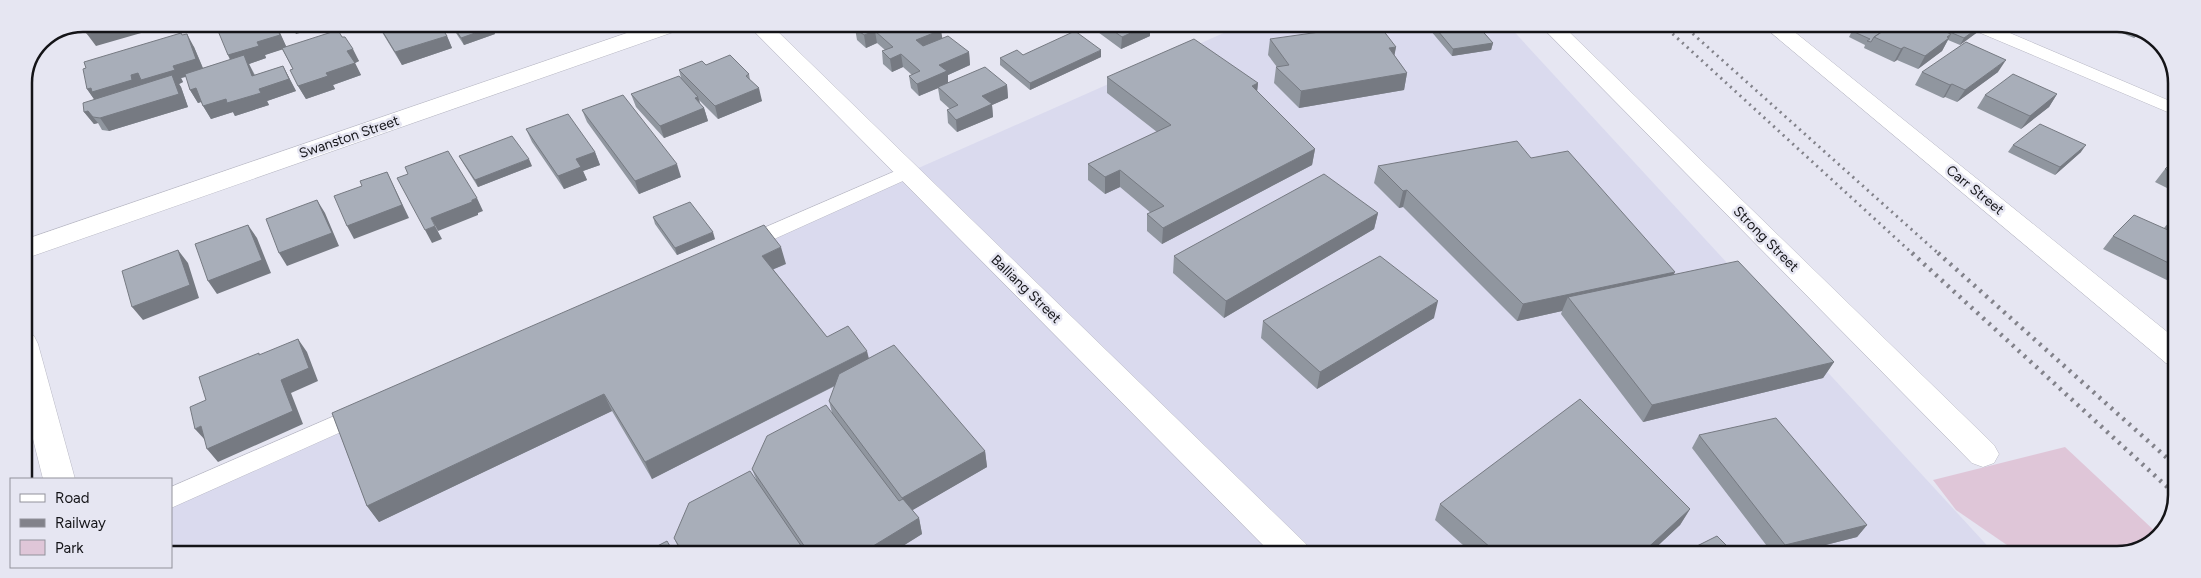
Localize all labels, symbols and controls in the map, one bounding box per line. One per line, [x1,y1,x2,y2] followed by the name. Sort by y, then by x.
[297,112,401,162] street label: Swanston Street
[1943,162,2007,218] street label: Carr Street
[1730,203,1802,275] street label: Strong Street
[987,251,1065,327] street label: Balliang Street
[10,478,172,568] legend
[55,489,90,507] text: Road
[55,514,106,532] text: Railway
[55,539,84,557] text: Park

